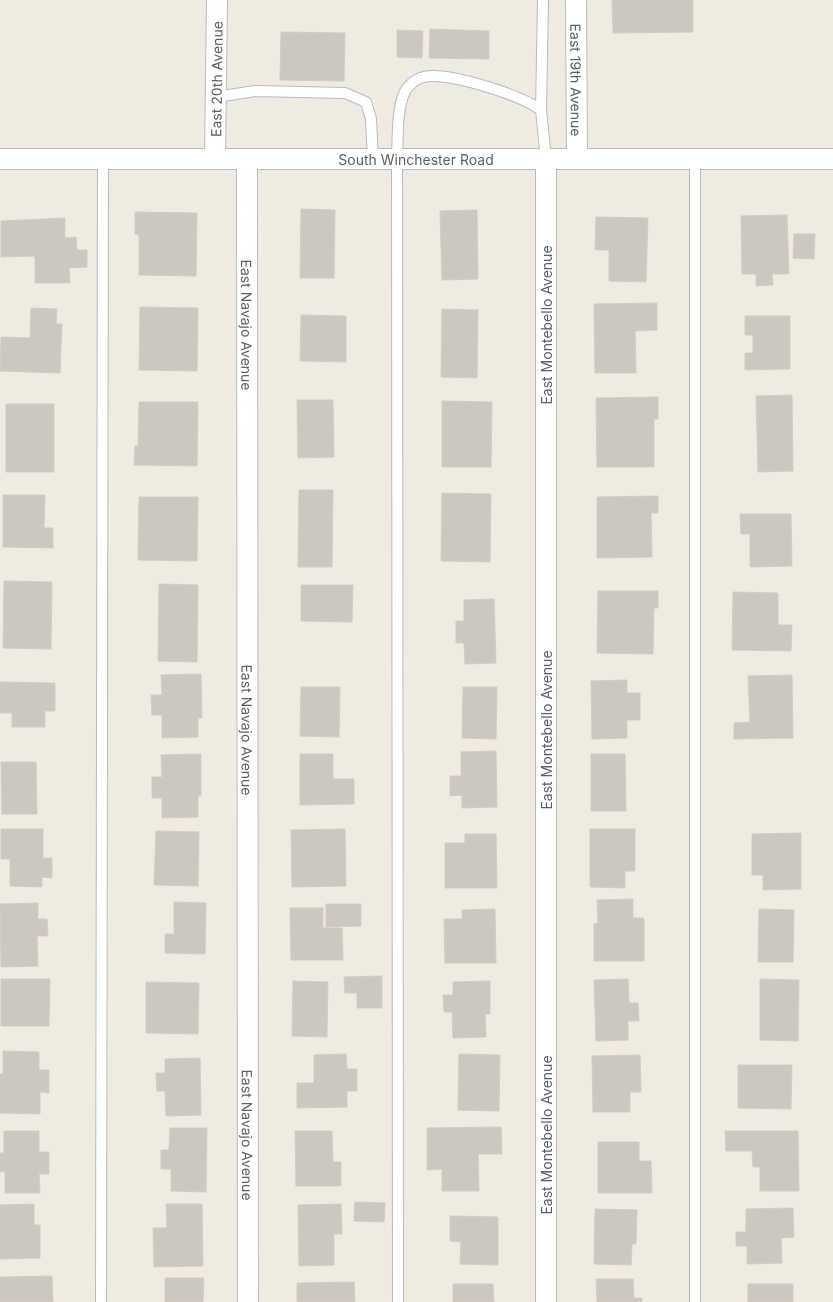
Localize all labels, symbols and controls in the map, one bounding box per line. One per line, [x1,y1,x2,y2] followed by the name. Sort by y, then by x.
[207,21,225,137] street label: East 20th Avenue
[568,24,585,136] street label: East 19th Avenue
[338,151,494,168] street label: South Winchester Road
[538,245,555,405] street label: East Montebello Avenue
[239,259,256,391] street label: East Navajo Avenue
[538,650,555,810] street label: East Montebello Avenue
[239,664,256,796] street label: East Navajo Avenue
[538,1055,555,1215] street label: East Montebello Avenue
[239,1069,256,1201] street label: East Navajo Avenue

